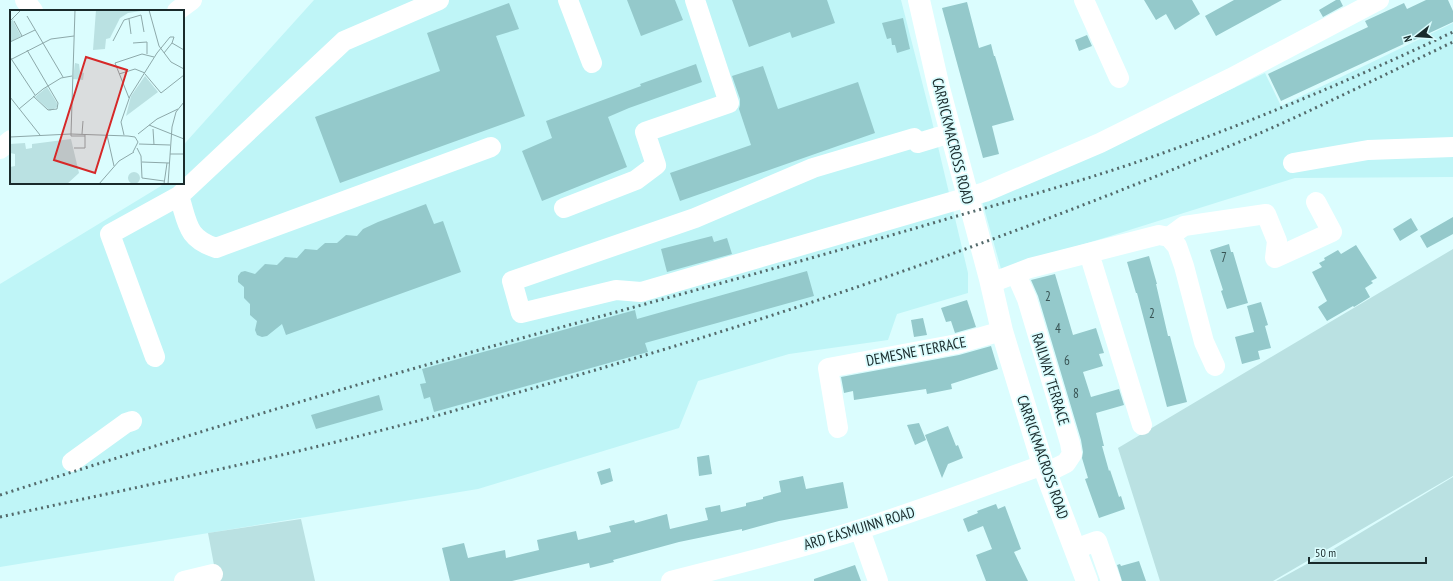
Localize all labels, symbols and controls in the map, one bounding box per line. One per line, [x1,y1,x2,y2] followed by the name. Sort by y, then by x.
[10,10,184,184] inset map
[1397,16,1437,56] north arrow
[1400,34,1415,44] text: N
[928,76,978,206] street label: CARRICKMACROSS ROAD
[1221,249,1227,266] house number: 7
[1045,288,1051,305] house number: 2
[1149,305,1155,322] house number: 2
[1055,320,1061,337] house number: 4
[1028,331,1074,427] street label: RAILWAY TERRACE
[864,332,968,370] street label: DEMESNE TERRACE
[1064,352,1070,369] house number: 6
[1073,385,1079,402] house number: 8
[1013,393,1073,522] street label: CARRICKMACROSS ROAD
[801,502,917,554] street label: ARD EASMUINN ROAD
[1309,539,1426,565] scale bar
[1315,545,1336,560] text: 50 m

